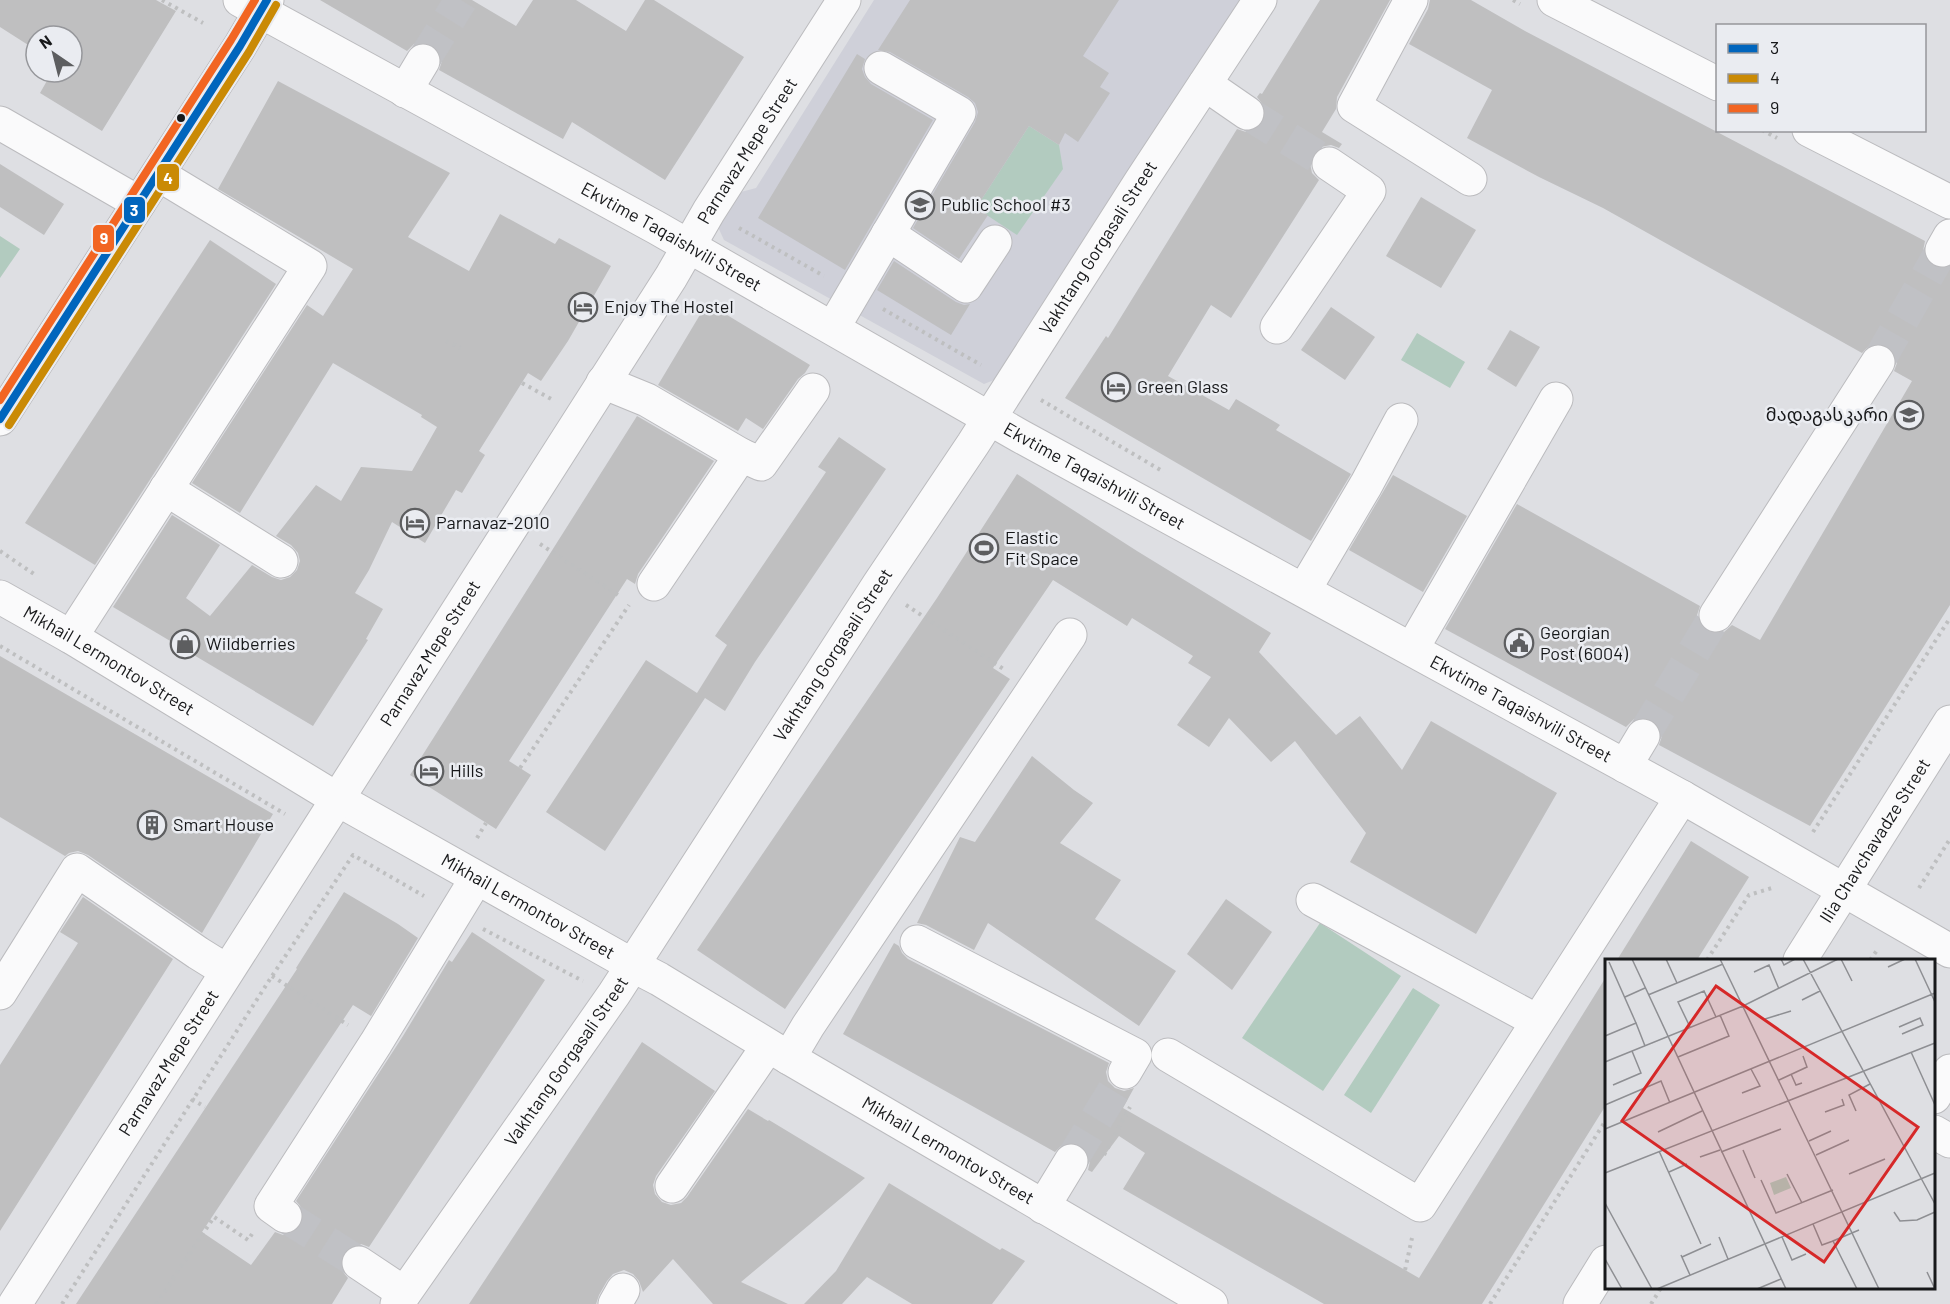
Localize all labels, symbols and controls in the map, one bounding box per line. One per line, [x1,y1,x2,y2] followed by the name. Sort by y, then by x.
[24,24,84,84] north arrow
[1716,24,1926,132] legend
[35,30,55,52] text: N
[1770,36,1779,58] text: 3
[1770,66,1780,88] text: 4
[692,73,801,228] street label: Parnavaz Mepe Street
[1770,96,1779,118] text: 9
[175,112,187,124] unlabelled marker
[1034,156,1161,338] street label: Vakhtang Gorgasali Street
[156,163,180,192] line badge: 4
[163,168,173,187] text: 4
[578,177,766,296] street label: Ekvtime Taqaishvili Street
[904,189,936,221] school or university icon: Public School #3
[941,193,1071,215] place label: Public School #3
[123,196,146,224] line badge: 3
[130,200,138,219] text: 3
[92,224,115,253] line badge: 9
[100,228,108,247] text: 9
[567,291,599,323] hotel icon: Enjoy The Hostel
[604,295,734,317] place label: Enjoy The Hostel
[1100,371,1132,403] hotel icon: Green Glass
[1137,375,1228,397] place label: Green Glass
[1893,399,1925,431] school or university icon: მადაგასკარი
[1766,403,1888,426] place label: მადაგასკარი
[1000,417,1189,534] street label: Ekvtime Taqaishvili Street
[399,507,431,539] hotel icon: Parnavaz-2010
[436,511,550,533] place label: Parnavaz-2010
[1005,526,1079,569] place label: Elastic Fit Space
[968,532,1000,564] sports icon: Elastic Fit Space
[768,564,896,745] street label: Vakhtang Gorgasali Street
[375,576,485,730] street label: Parnavaz Mepe Street
[20,600,199,720] street label: Mikhail Lermontov Street
[1540,621,1628,664] place label: Georgian Post (6004)
[1503,627,1535,659] public building icon: Georgian Post (6004)
[169,628,201,660] shop icon: Wildberries
[206,632,295,654] place label: Wildberries
[1427,650,1616,767] street label: Ekvtime Taqaishvili Street
[1814,754,1934,926] street label: Ilia Chavchavadze Street
[413,755,445,787] hotel icon: Hills
[450,759,483,781] place label: Hills
[136,809,168,841] building icon: Smart House
[173,813,274,835] place label: Smart House
[438,848,619,963] street label: Mikhail Lermontov Street
[1605,959,1935,1289] inset map
[499,972,632,1150] street label: Vakhtang Gorgasali Street
[113,985,223,1140] street label: Parnavaz Mepe Street
[858,1091,1038,1209] street label: Mikhail Lermontov Street

